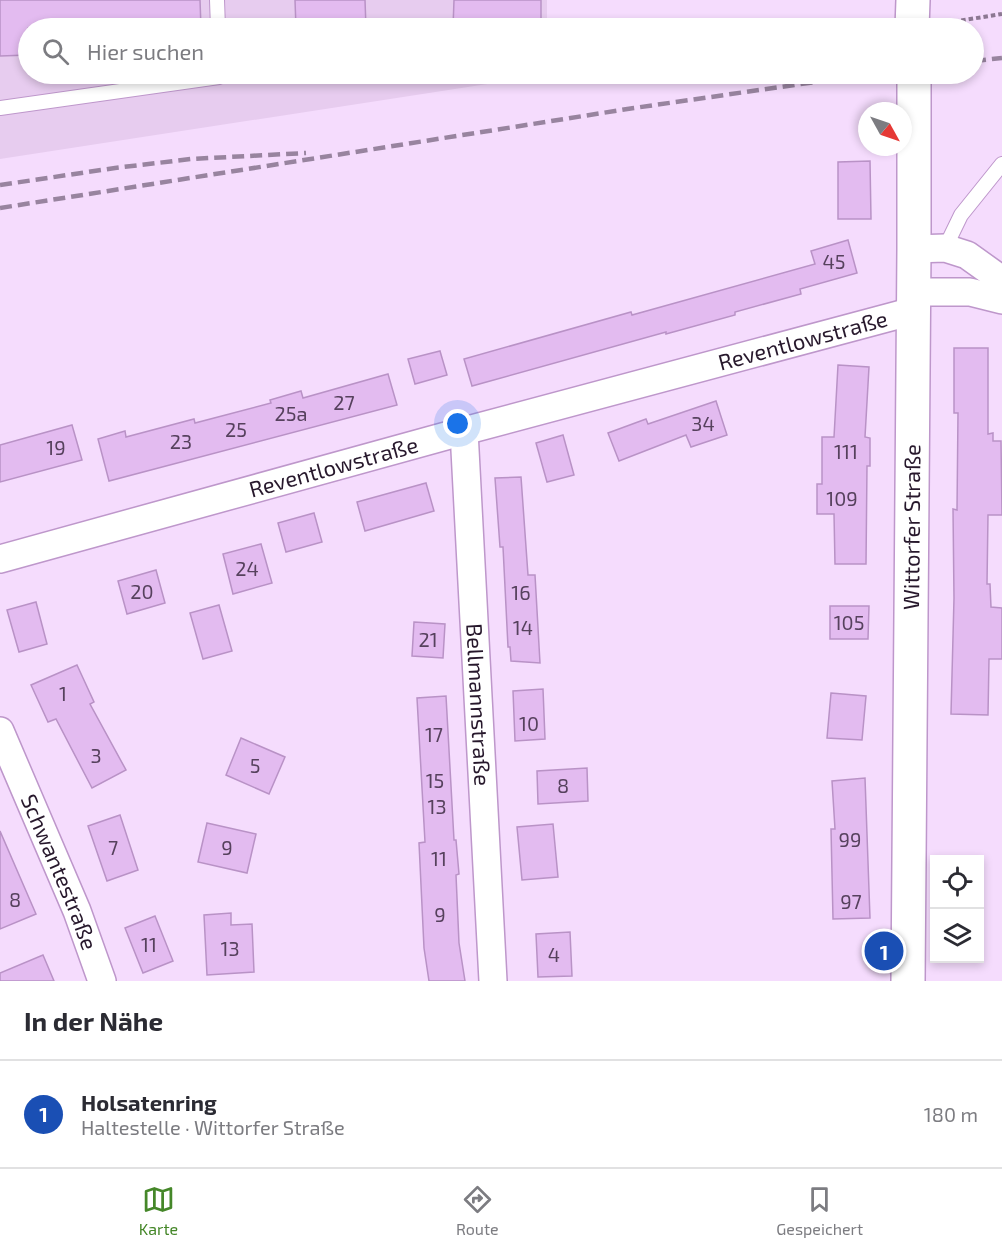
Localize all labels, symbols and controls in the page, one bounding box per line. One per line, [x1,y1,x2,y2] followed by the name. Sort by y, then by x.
[18,18,984,84] search box
[39,35,72,68] icon: search
[87,38,204,64] text: Hier suchen
[858,102,912,156] north arrow
[822,249,846,273] house number: 45
[715,304,890,375] street label: Reventlowstraße
[333,390,355,414] house number: 27
[275,401,307,425] house number: 25a
[443,409,472,438] your location
[691,411,715,435] house number: 34
[225,417,247,441] house number: 25
[170,429,192,453] house number: 23
[246,430,421,502] street label: Reventlowstraße
[46,435,66,459] house number: 19
[834,439,858,463] house number: 111
[897,444,924,610] street label: Wittorfer Straße
[826,486,858,510] house number: 109
[235,556,259,580] house number: 24
[130,579,154,603] house number: 20
[511,580,531,604] house number: 16
[834,610,864,634] house number: 105
[513,615,533,639] house number: 14
[462,623,497,786] street label: Bellmannstraße
[418,627,438,651] house number: 21
[59,681,67,705] house number: 1
[519,711,539,735] house number: 10
[425,722,443,746] house number: 17
[90,743,102,767] house number: 3
[250,753,260,777] house number: 5
[426,768,444,792] house number: 15
[557,773,569,797] house number: 8
[16,790,104,953] street label: Schwantestraße
[427,794,447,818] house number: 13
[839,827,861,851] house number: 99
[108,835,118,859] house number: 7
[221,835,233,859] house number: 9
[431,846,447,870] house number: 11
[930,855,984,963] map controls
[930,855,984,909] button: locate
[9,887,21,911] house number: 8
[840,889,862,913] house number: 97
[434,902,446,926] house number: 9
[930,909,984,963] button: layers
[864,928,904,974] pin: 1
[141,932,157,956] house number: 11
[220,936,240,960] house number: 13
[548,942,560,966] house number: 4
[24,1005,163,1036] text: In der Nähe
[81,1089,217,1115] text: Holsatenring
[39,1102,48,1126] text: 1
[924,1102,978,1126] text: 180 m
[81,1115,345,1139] text: Haltestelle · Wittorfer Straße
[139,1183,178,1238] tab: Karte
[456,1183,499,1238] tab: Route
[776,1183,863,1238] tab: Gespeichert

